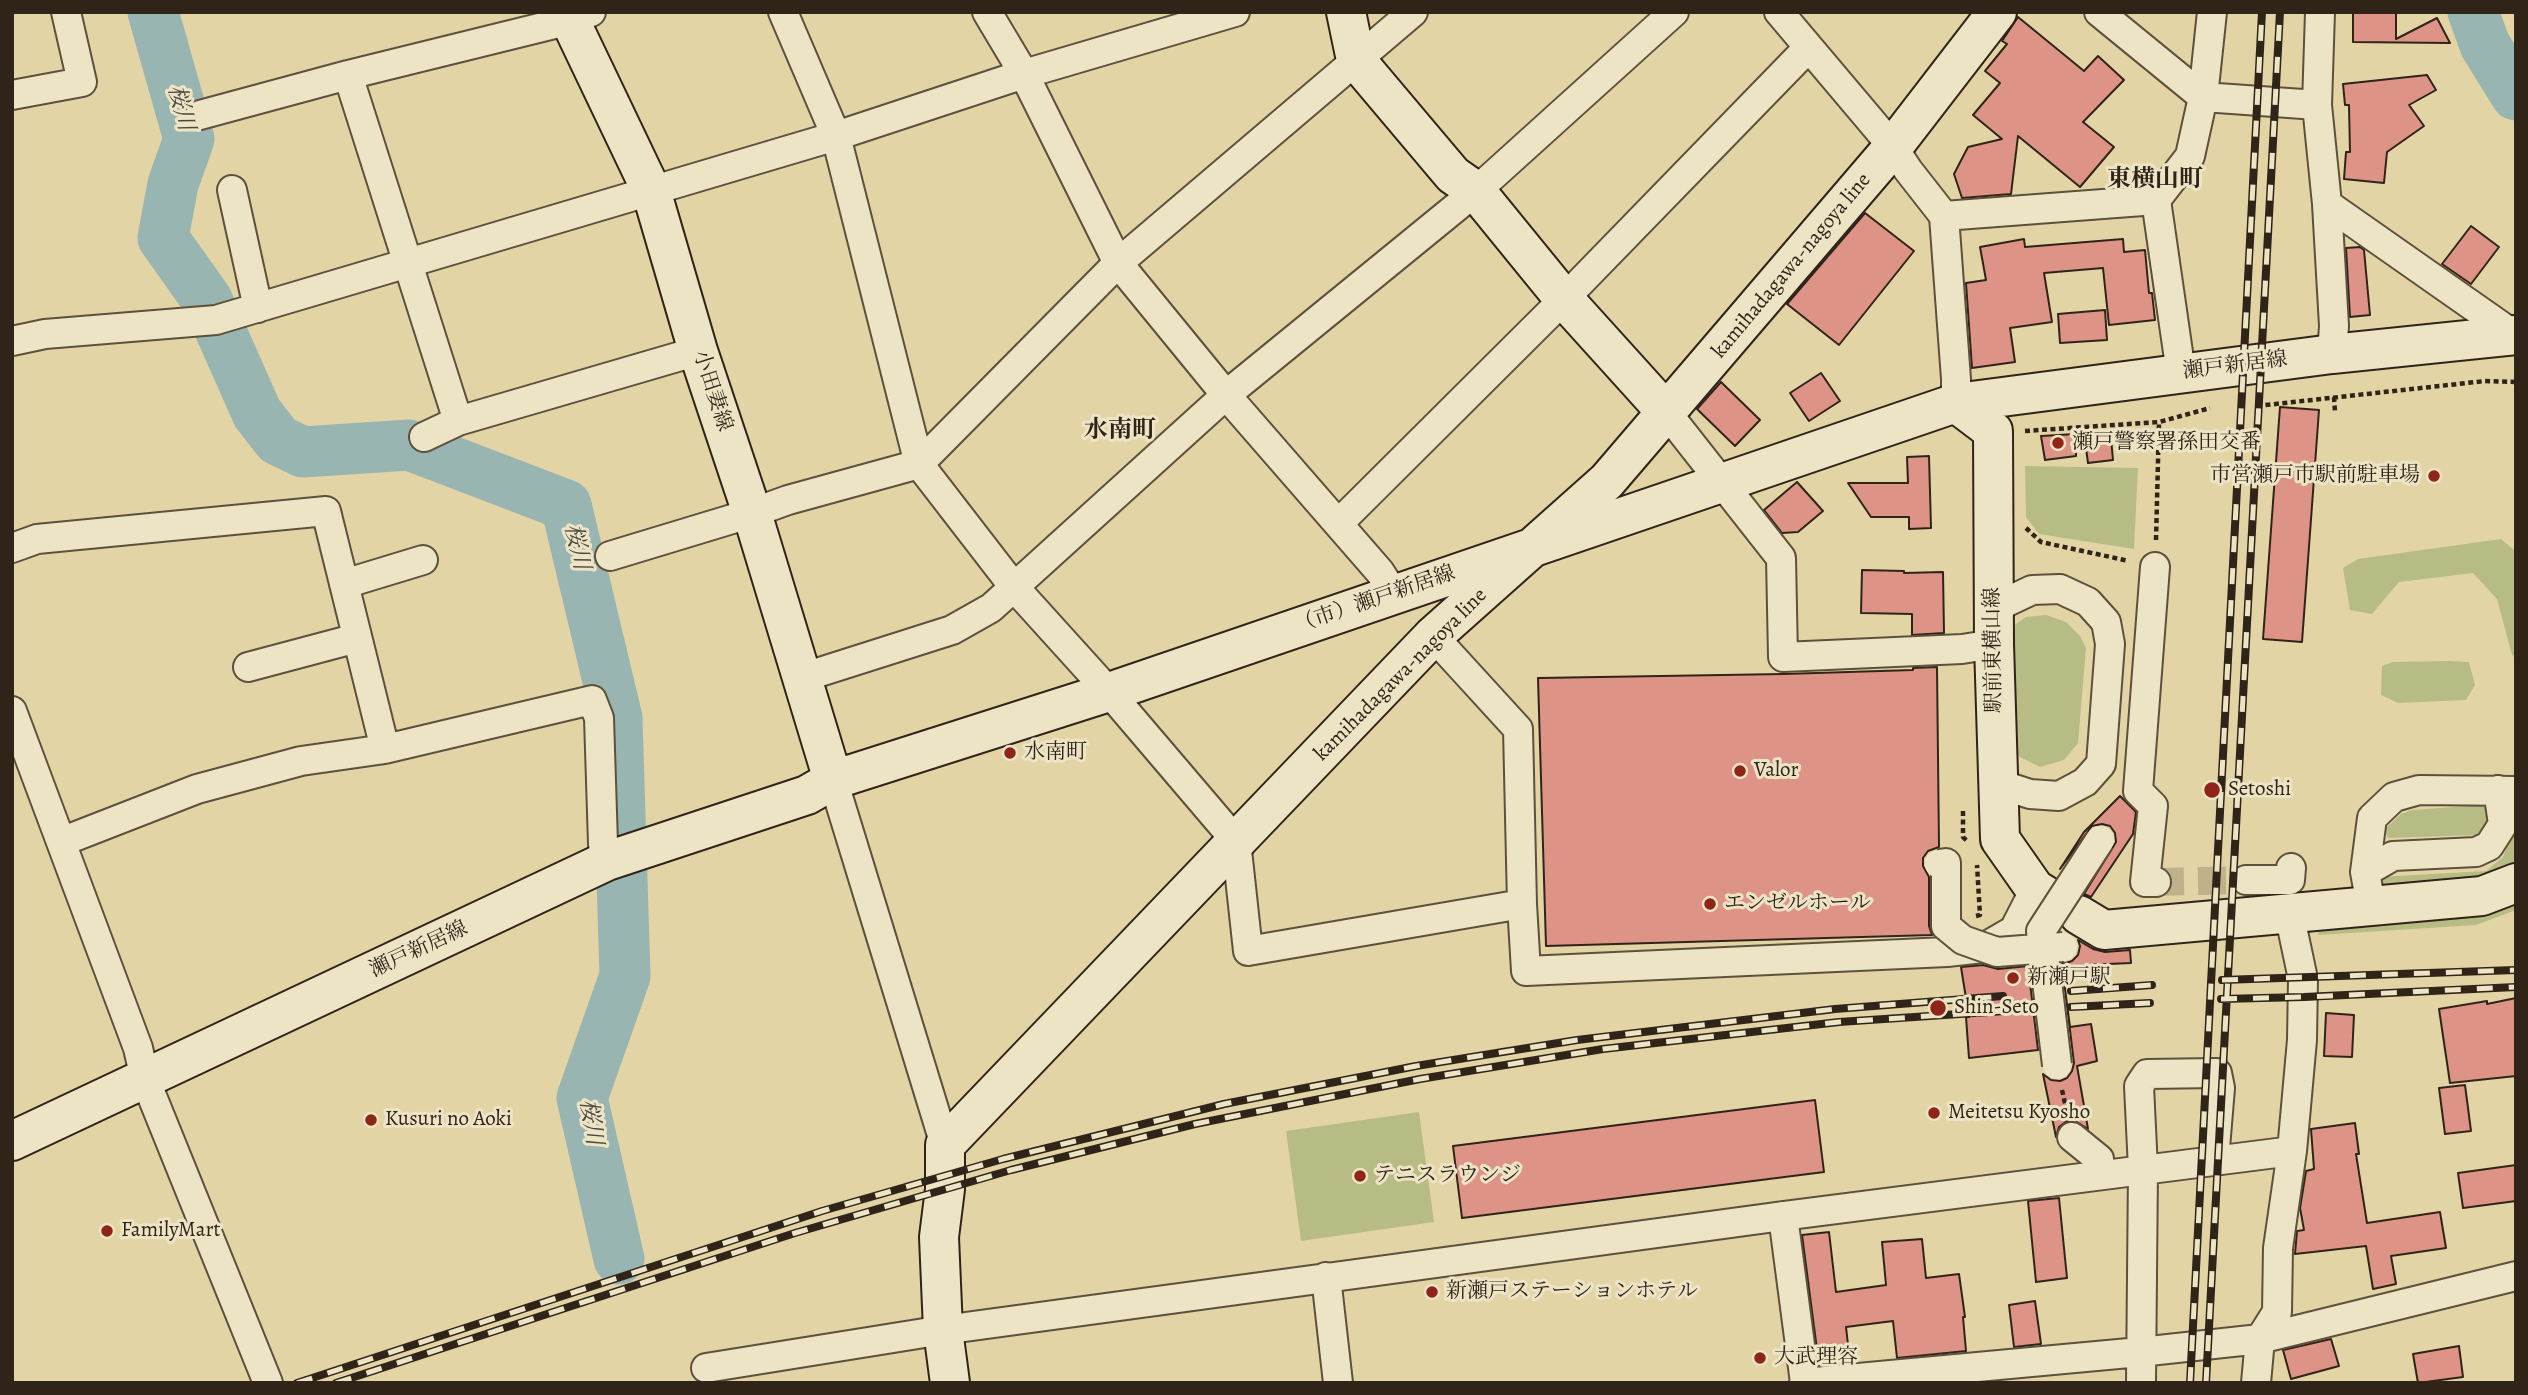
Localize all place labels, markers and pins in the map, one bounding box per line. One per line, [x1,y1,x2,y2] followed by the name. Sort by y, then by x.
[2072,430,2261,456] place label: 瀬戸警察署孫田交番
[2050,435,2066,451] marker: 瀬戸警察署孫田交番
[2210,463,2420,489] place label: 市営瀬戸市駅前駐車場
[2426,468,2442,484] marker: 市営瀬戸市駅前駐車場
[1024,740,1087,766] place label: 水南町
[1002,745,1018,761] marker: 水南町
[1754,758,1799,784] place label: Valor
[1732,763,1748,779] marker: Valor
[2228,777,2291,803] place label: Setoshi
[2202,780,2222,800] marker: Setoshi
[1724,891,1871,917] place label: エンゼルホール
[1702,896,1718,912] marker: エンゼルホール
[2027,965,2111,991] place label: 新瀬戸駅
[2005,970,2021,986] marker: 新瀬戸駅
[1954,995,2039,1021] place label: Shin-Seto
[1928,998,1948,1018] marker: Shin-Seto
[1948,1100,2090,1126] place label: Meitetsu Kyosho
[1926,1105,1942,1121] marker: Meitetsu Kyosho
[385,1107,512,1133] place label: Kusuri no Aoki
[363,1112,379,1128] marker: Kusuri no Aoki
[1374,1163,1521,1189] place label: テニスラウンジ
[1352,1168,1368,1184] marker: テニスラウンジ
[121,1218,220,1244] place label: FamilyMart
[99,1223,115,1239] marker: FamilyMart
[1446,1279,1698,1305] place label: 新瀬戸ステーションホテル
[1424,1284,1440,1300] marker: 新瀬戸ステーションホテル
[1774,1345,1858,1371] place label: 大武理容
[1752,1350,1768,1366] marker: 大武理容

